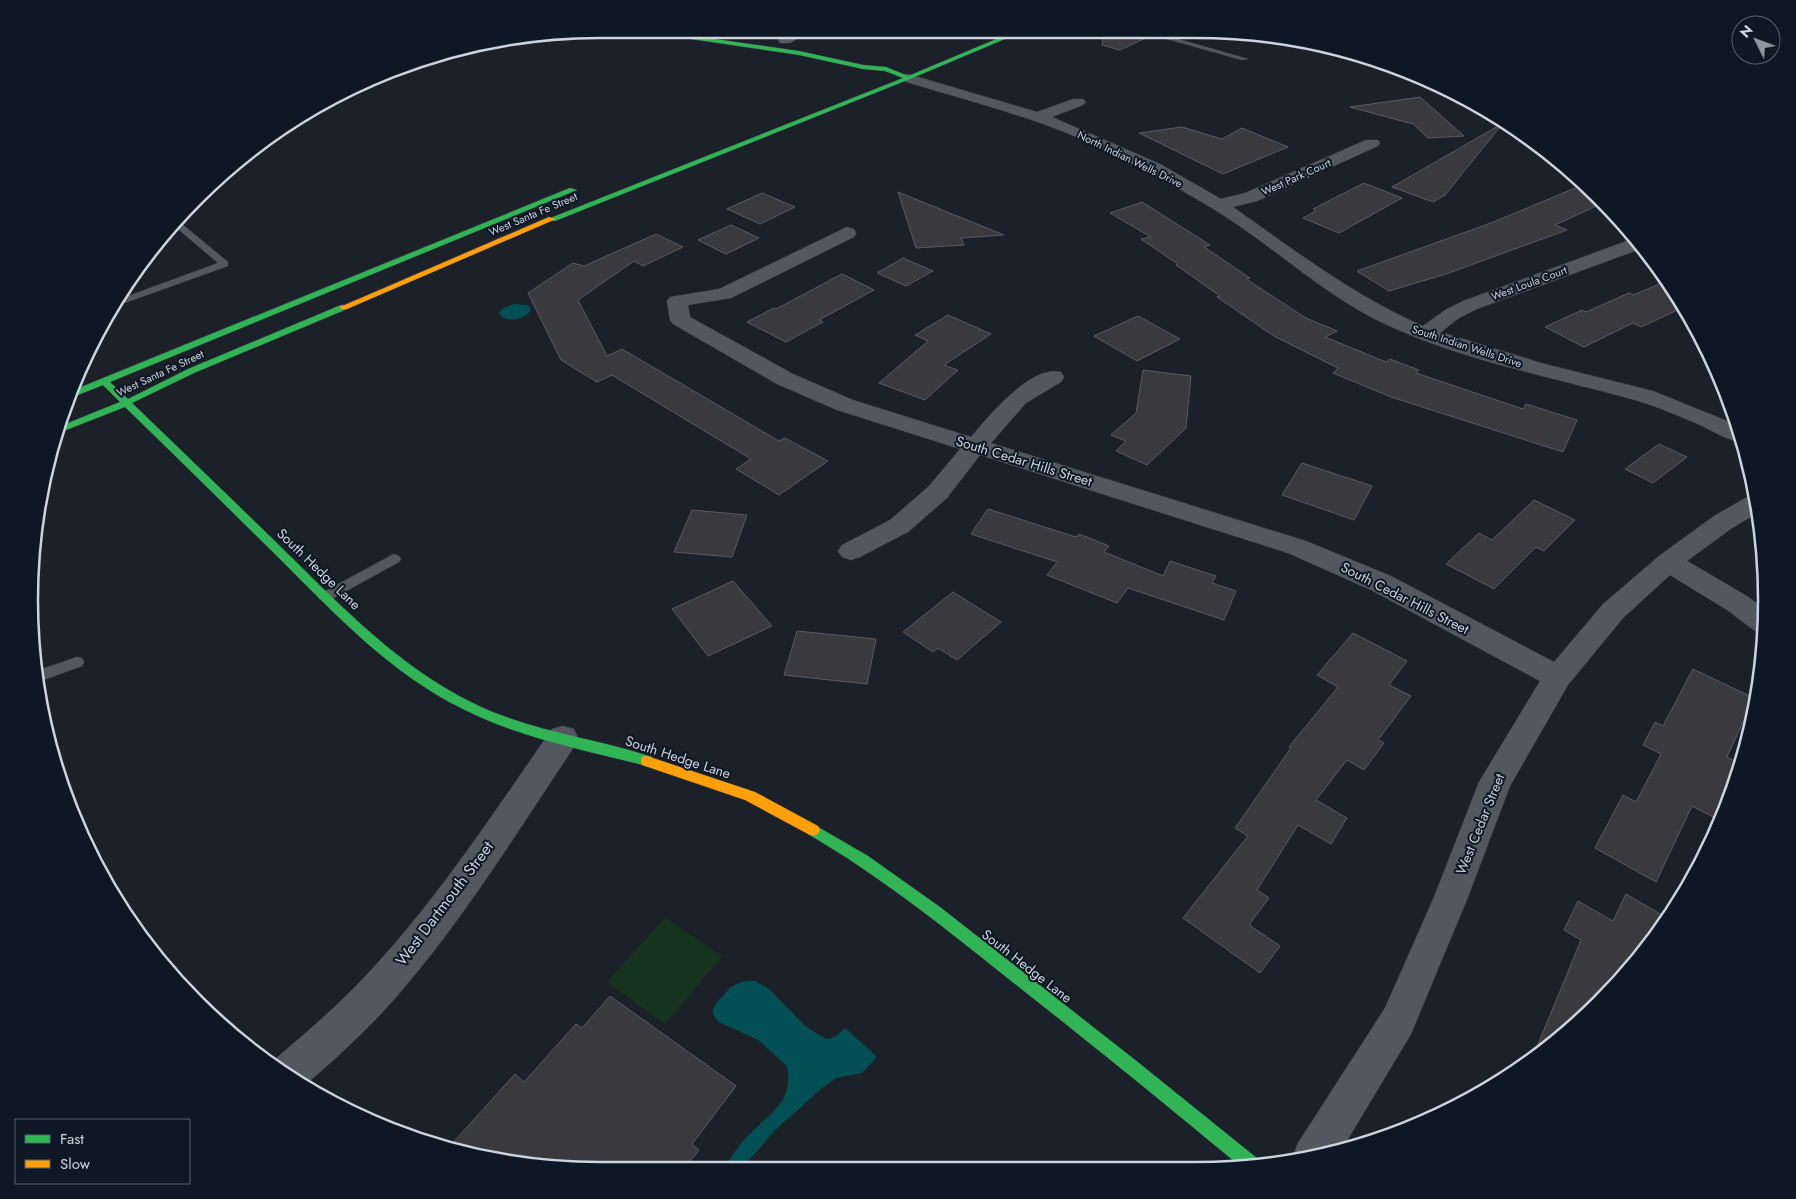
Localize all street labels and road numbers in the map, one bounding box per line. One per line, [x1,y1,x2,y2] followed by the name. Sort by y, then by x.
[1075,127,1185,192] street label: North Indian Wells Drive
[1259,154,1334,199] street label: West Park Court
[486,188,580,240] street label: West Santa Fe Street
[1489,262,1569,304] street label: West Loula Court
[1410,321,1524,371] street label: South Indian Wells Drive
[114,346,207,400] street label: West Santa Fe Street
[953,431,1095,491] street label: South Cedar Hills Street
[273,524,365,614] street label: South Hedge Lane
[1337,557,1473,639] street label: South Cedar Hills Street
[623,731,733,783] street label: South Hedge Lane
[1451,770,1510,877] street label: West Cedar Street
[390,836,499,970] street label: West Dartmouth Street
[978,924,1076,1008] street label: South Hedge Lane

